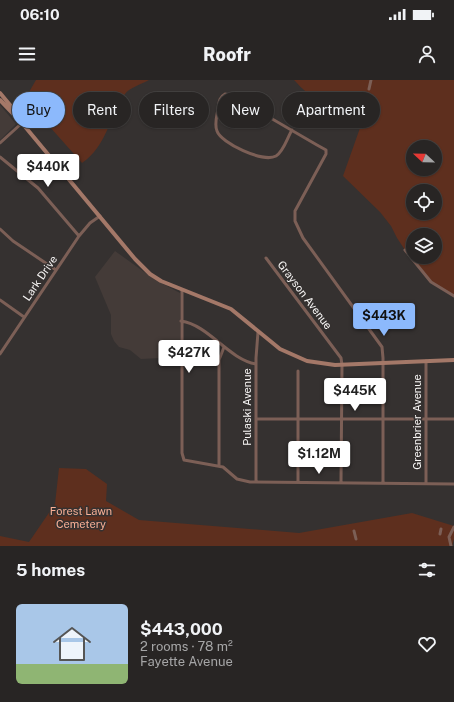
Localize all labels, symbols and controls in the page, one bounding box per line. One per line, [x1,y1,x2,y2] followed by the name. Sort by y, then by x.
[20,6,60,23] text: 06:10
[16,43,38,65] icon: menu
[416,43,438,65] icon: person
[203,44,251,65] text: Roofr
[12,92,65,128] chip: Buy
[73,92,131,128] chip: Rent
[139,92,209,128] chip: Filters
[217,92,274,128] chip: New
[282,92,380,128] chip: Apartment
[406,140,442,176] north arrow
[406,140,442,264] map controls
[20,154,76,188] pin: $440K
[26,159,70,174] text: $440K
[406,184,442,220] button: locate
[406,228,442,264] button: layers
[21,253,59,303] street label: Lark Drive
[275,258,335,332] street label: Grayson Avenue
[356,303,412,337] pin: $443K
[362,308,406,323] text: $443K
[161,340,217,374] pin: $427K
[167,345,211,360] text: $427K
[241,368,253,446] street label: Pulaski Avenue
[411,374,423,470] street label: Greenbrier Avenue
[327,378,383,412] pin: $445K
[333,383,377,398] text: $445K
[286,441,352,475] pin: $1.12M
[297,446,341,461] text: $1.12M
[50,505,112,530] park label: Forest Lawn Cemetery
[416,559,438,581] icon: filters
[16,560,85,580] text: 5 homes
[140,619,223,639] text: $443,000
[48,620,96,668] icon: home
[416,633,438,655] icon: heart
[140,639,233,654] text: 2 rooms · 78 m²
[140,654,233,669] text: Fayette Avenue

